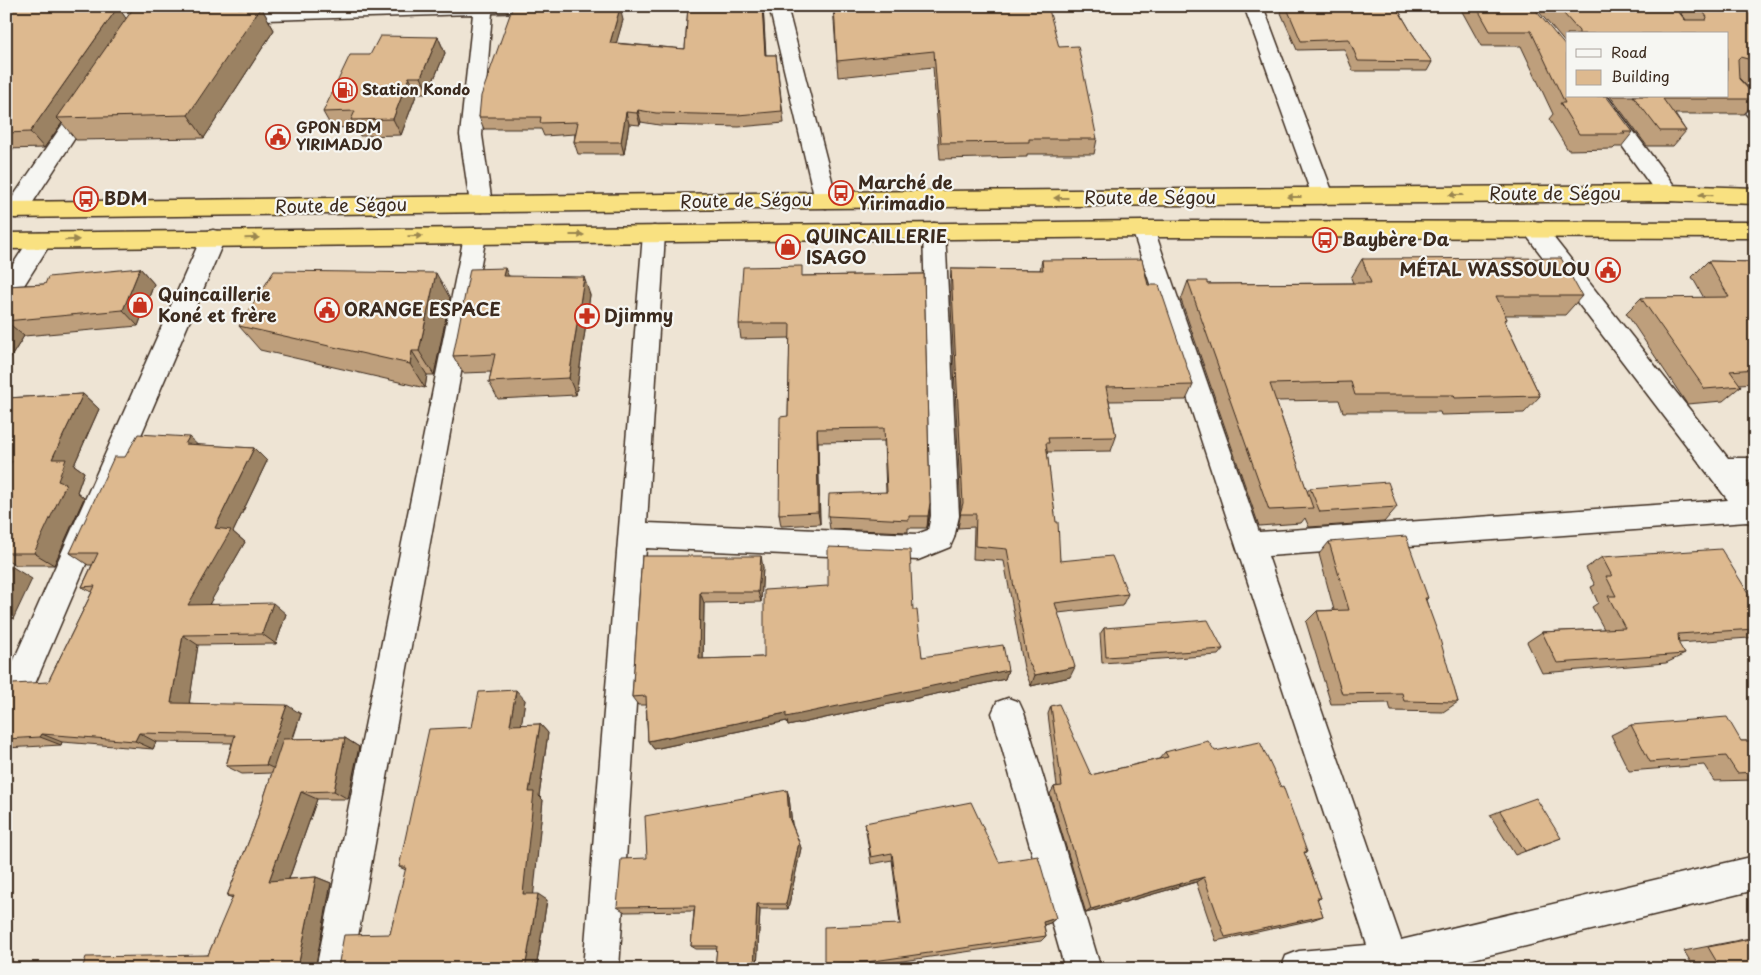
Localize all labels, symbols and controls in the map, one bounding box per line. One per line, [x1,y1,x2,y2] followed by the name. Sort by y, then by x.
[1566,32,1728,98] legend
[1611,40,1647,63] text: Road
[1611,64,1670,87] text: Building
[332,77,358,103] fuel station icon: Station Kondo
[362,77,470,100] place label: Station Kondo
[296,115,383,155] place label: GPON BDM YIRIMADJO
[265,124,291,150] public building icon: GPON BDM YIRIMADJO
[858,168,953,216] place label: Marché de Yirimadio
[1489,179,1621,206] street label: Route de Ségou
[828,180,854,206] bus stop icon: Marché de Yirimadio
[1084,183,1216,210] street label: Route de Ségou
[104,184,147,211] place label: BDM
[680,185,812,214] street label: Route de Ségou
[73,186,99,212] bus stop icon: BDM
[275,190,407,219] street label: Route de Ségou
[1698,190,1714,198] one-way arrow
[1448,191,1464,199] one-way arrow
[1285,193,1301,201] one-way arrow
[1053,194,1069,202] one-way arrow
[806,222,947,270] place label: QUINCAILLERIE ISAGO
[1342,225,1450,252] place label: Baybère Da
[1312,227,1338,253] bus stop icon: Baybère Da
[570,231,586,239] one-way arrow
[407,232,423,240] one-way arrow
[245,234,261,242] one-way arrow
[775,234,801,260] shop icon: QUINCAILLERIE ISAGO
[65,236,81,244] one-way arrow
[1399,255,1590,282] place label: MÉTAL WASSOULOU
[1595,257,1621,283] public building icon: MÉTAL WASSOULOU
[158,280,277,328] place label: Quincaillerie Koné et frère
[127,292,153,318] shop icon: Quincaillerie Koné et frère
[344,295,501,322] place label: ORANGE ESPACE
[314,297,340,323] public building icon: ORANGE ESPACE
[604,301,673,328] place label: Djimmy
[574,303,600,329] pharmacy icon: Djimmy

